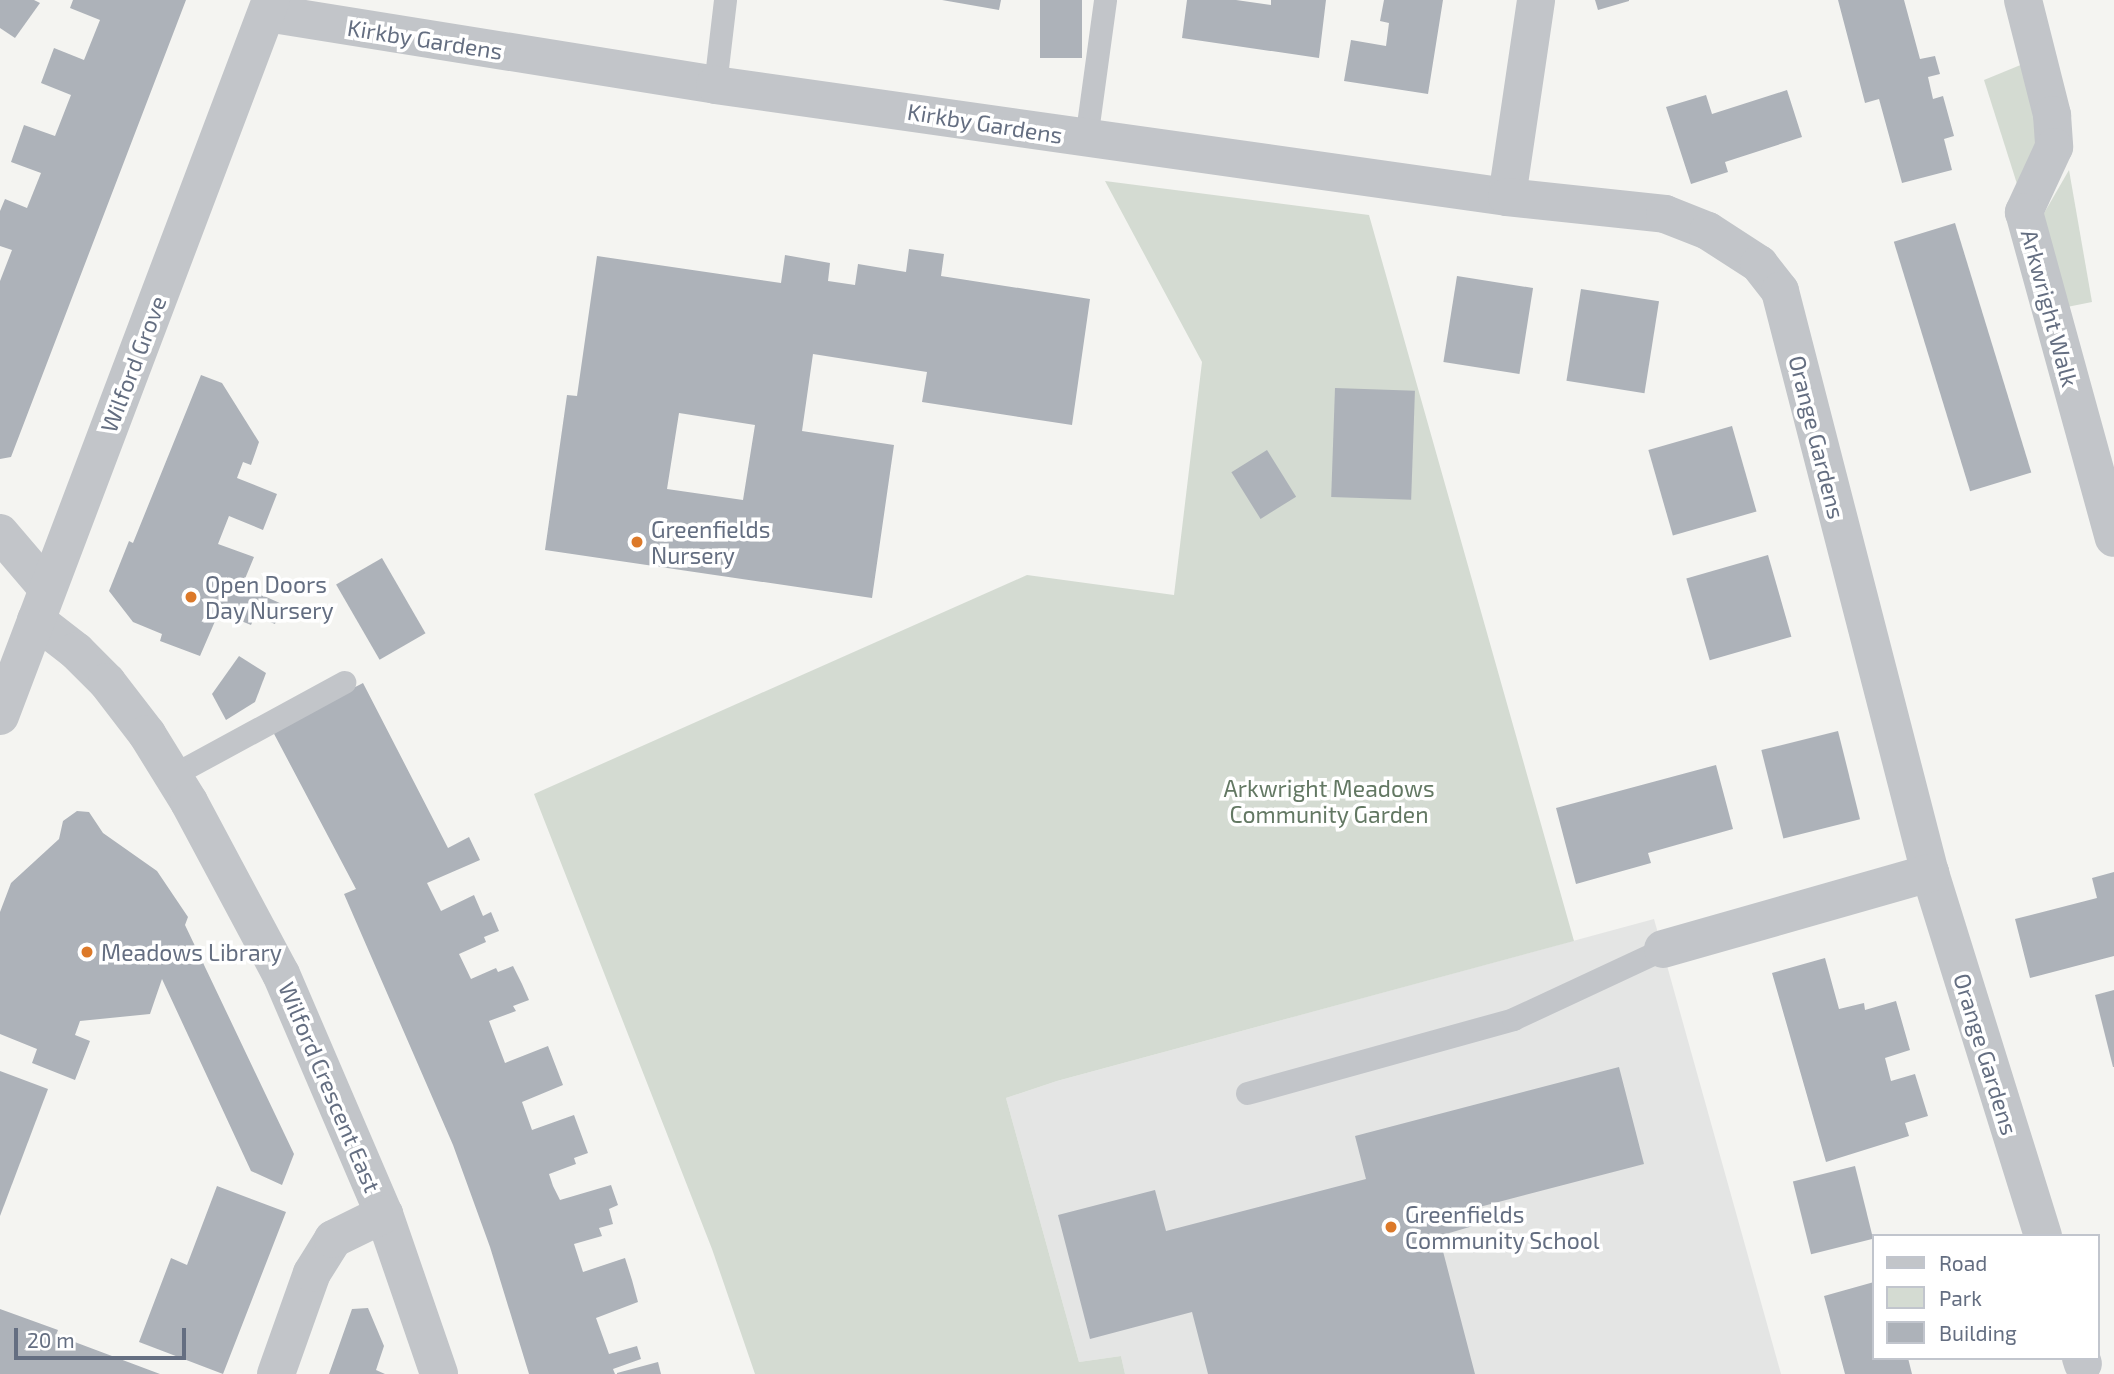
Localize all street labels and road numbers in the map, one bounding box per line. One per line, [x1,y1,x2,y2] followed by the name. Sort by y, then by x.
[345,13,505,65] street label: Kirkby Gardens
[905,97,1065,149] street label: Kirkby Gardens
[2016,226,2084,390] street label: Arkwright Walk
[94,292,172,436] street label: Wilford Grove
[1783,352,1851,522] street label: Orange Gardens
[1948,970,2024,1138] street label: Orange Gardens
[273,978,387,1196] street label: Wilford Crescent East

